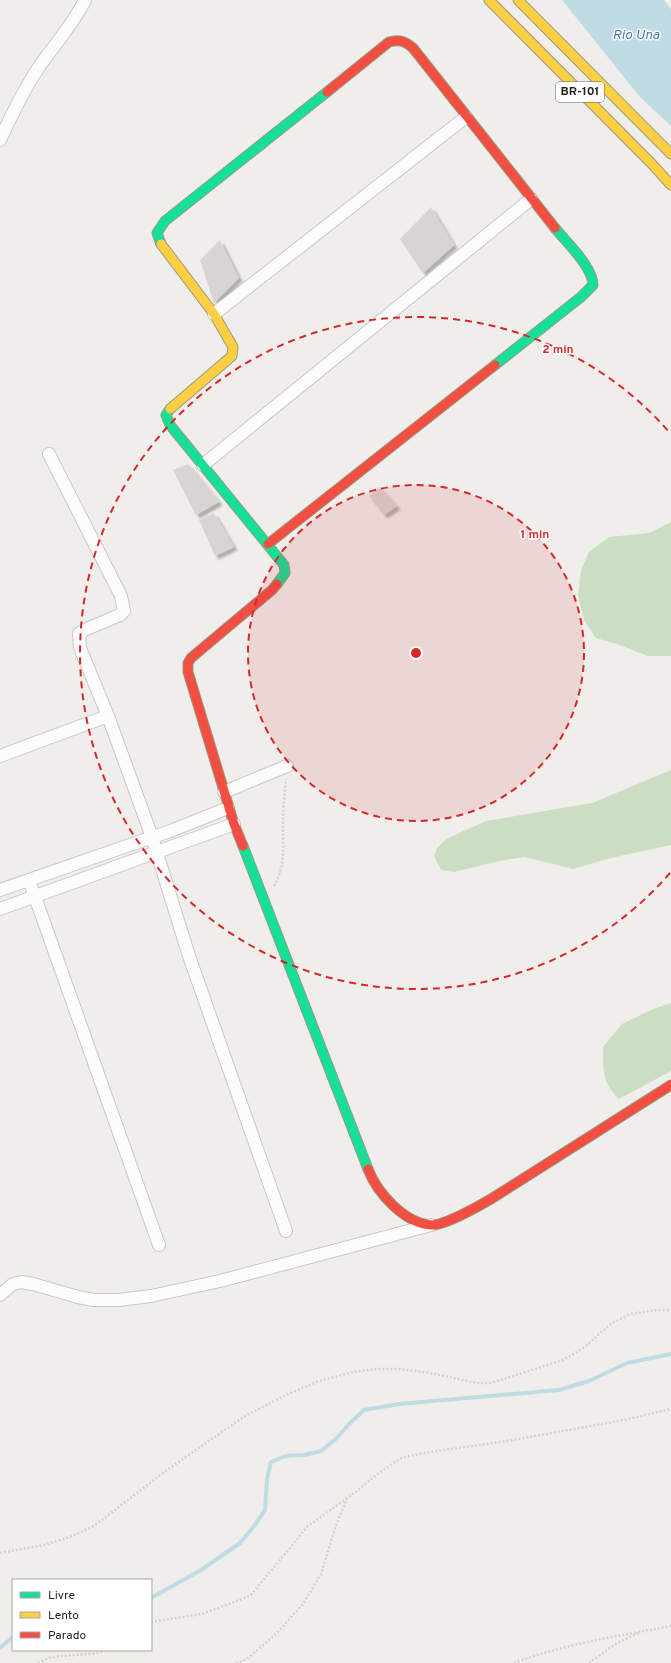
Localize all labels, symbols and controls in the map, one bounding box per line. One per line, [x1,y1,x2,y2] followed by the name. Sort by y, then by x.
[612,27,660,44] water label: Rio Una
[556,82,604,102] road number: BR-101
[542,342,574,358] text: 2 min
[521,527,549,543] text: 1 min
[409,646,423,660] centre of rings
[12,1579,152,1651] legend
[48,1588,75,1604] text: Livre
[48,1608,79,1624] text: Lento
[48,1628,86,1644] text: Parado

